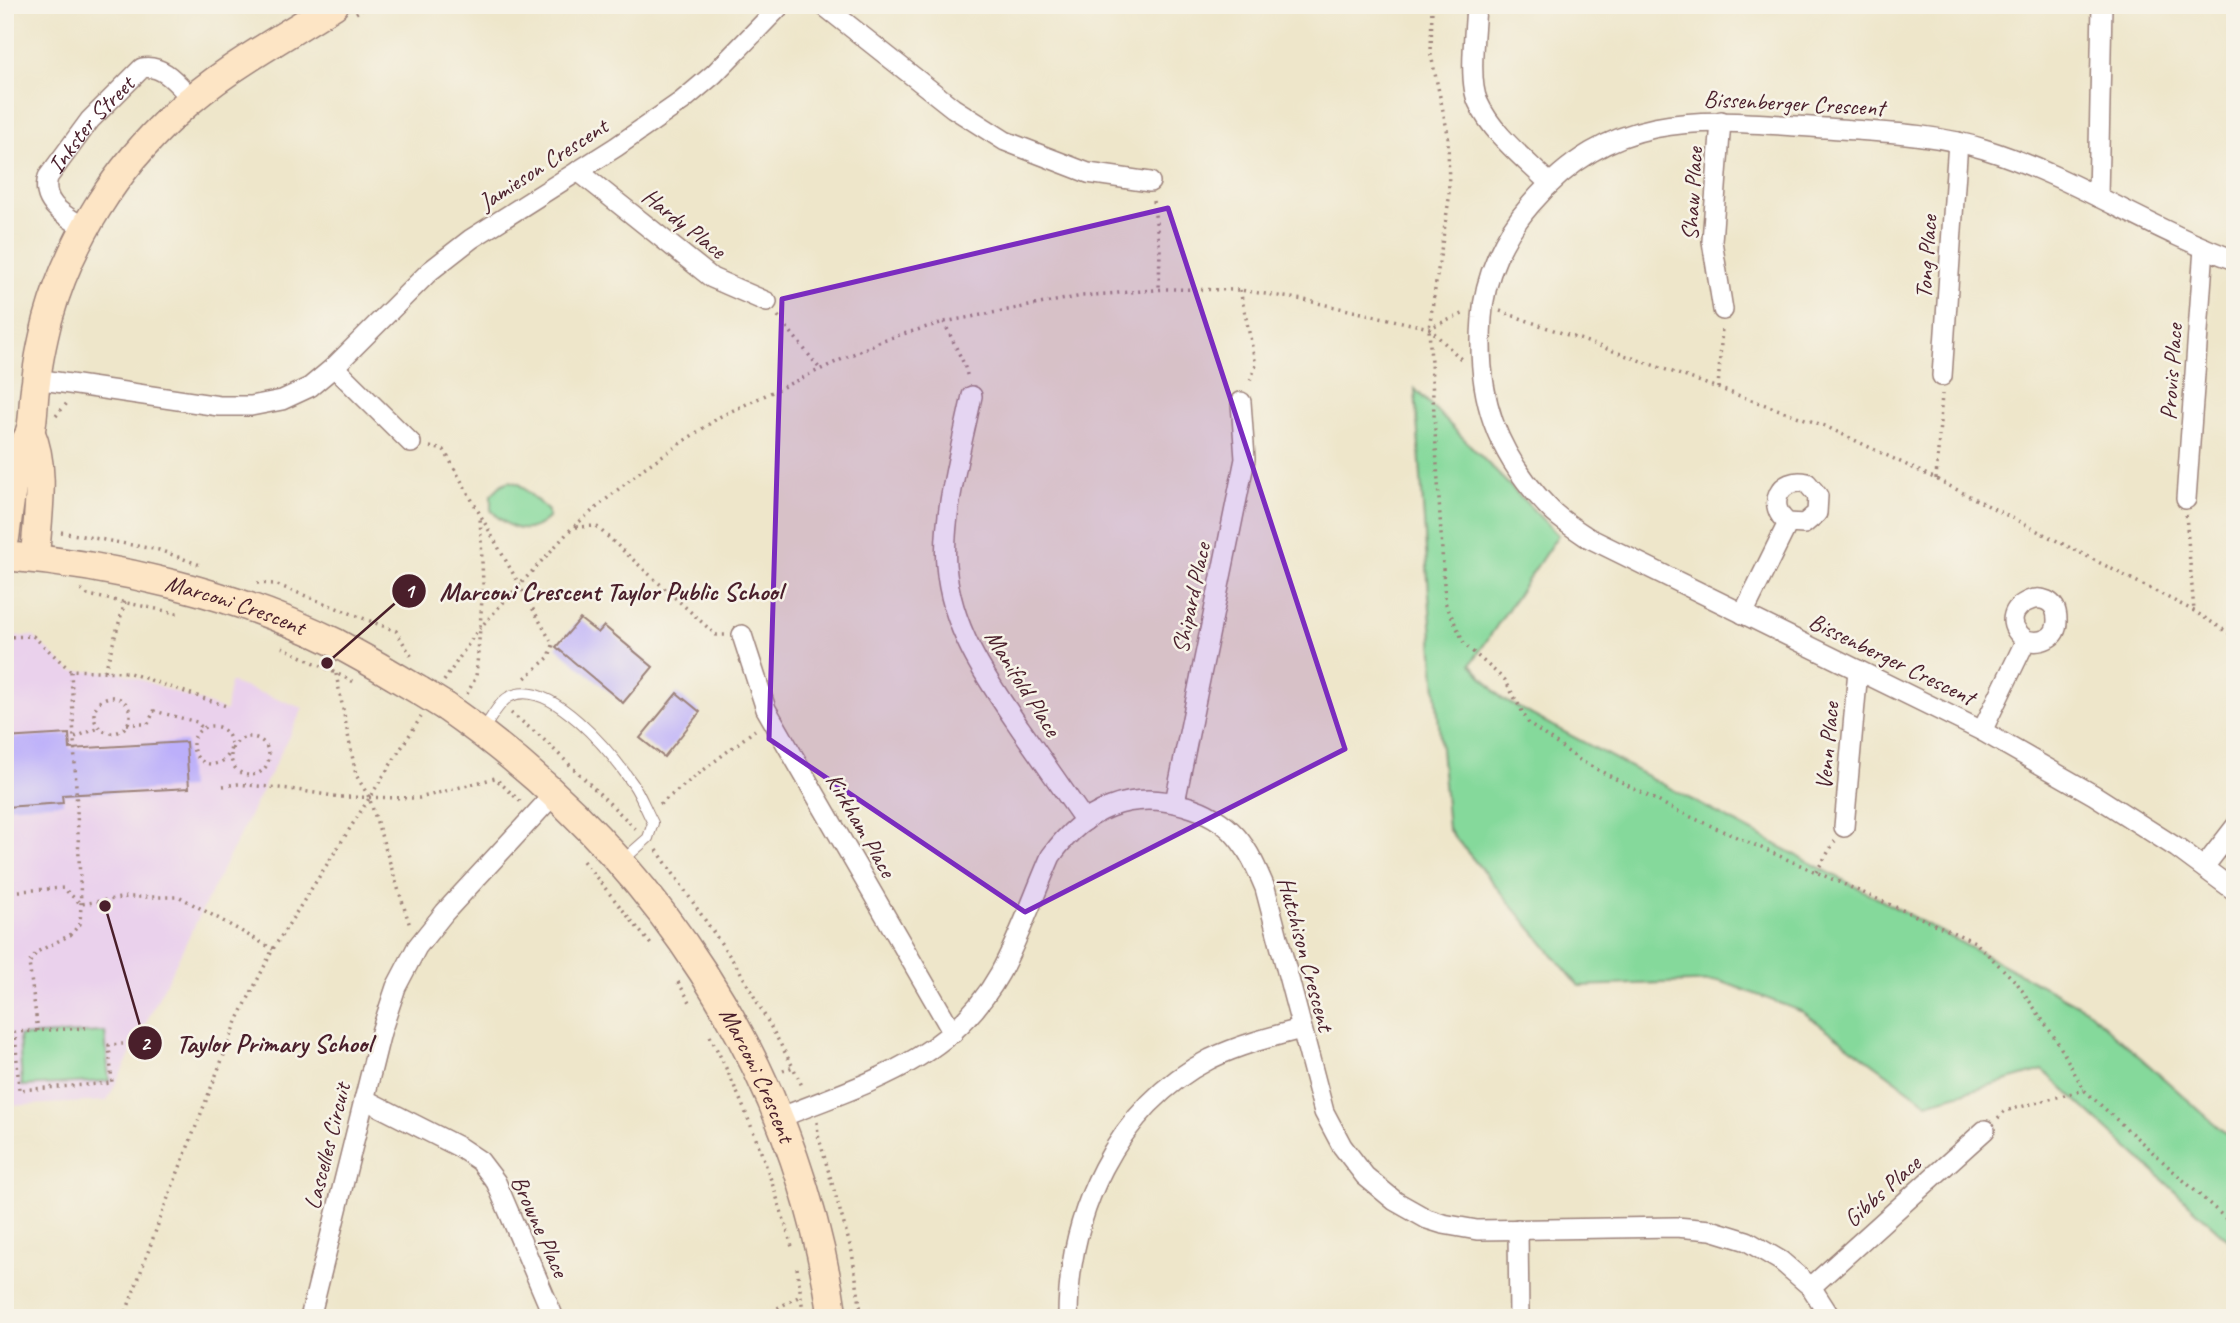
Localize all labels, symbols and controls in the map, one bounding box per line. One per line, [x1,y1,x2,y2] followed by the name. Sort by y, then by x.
[41,68,142,179] street label: Inkster Street
[1703,83,1888,123] street label: Bissenberger Crescent
[472,110,615,217] street label: Jamieson Crescent
[1675,144,1710,241] street label: Shaw Place
[636,181,734,266] street label: Hardy Place
[1908,212,1944,300] street label: Tong Place
[2153,321,2189,421] street label: Provis Place
[1165,538,1218,656] street label: Shipard Place
[162,568,312,643] street label: Marconi Crescent
[391,568,796,615] callout: Marconi Crescent Taylor Public School
[440,575,787,608] text: Marconi Crescent Taylor Public School
[404,578,416,604] text: 1
[1804,606,1983,713] street label: Bissenberger Crescent
[978,624,1069,744] street label: Manifold Place
[1808,699,1846,791] street label: Venn Place
[819,767,904,884] street label: Kirkham Place
[1271,874,1342,1036] street label: Hutchison Crescent
[713,1002,802,1148] street label: Marconi Crescent
[128,1020,385,1067] callout: Taylor Primary School
[176,1027,377,1060] text: Taylor Primary School
[140,1030,152,1056] text: 2
[297,1078,358,1212] street label: Lascelles Circuit
[1837,1147,1928,1233] street label: Gibbs Place
[504,1171,577,1283] street label: Browne Place

